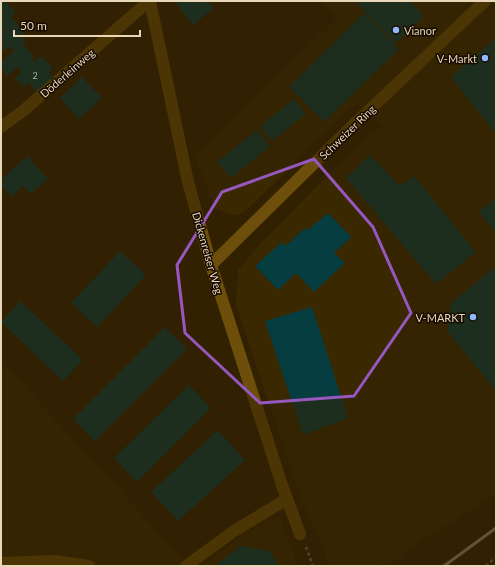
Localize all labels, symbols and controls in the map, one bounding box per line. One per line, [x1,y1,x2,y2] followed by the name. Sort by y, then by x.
[14,12,140,38] scale bar
[20,18,47,33] text: 50 m
[404,24,436,37] place label: Vianor
[391,25,401,35] marker: Vianor
[37,46,97,100] street label: Döderleinweg
[437,52,477,65] place label: V-Markt
[480,53,490,63] marker: V-Markt
[32,70,38,81] house number: 2
[316,102,378,162] street label: Schweizer Ring
[190,210,226,296] street label: Dickenreiser Weg
[415,311,466,324] place label: V-MARKT
[468,312,478,322] marker: V-MARKT

